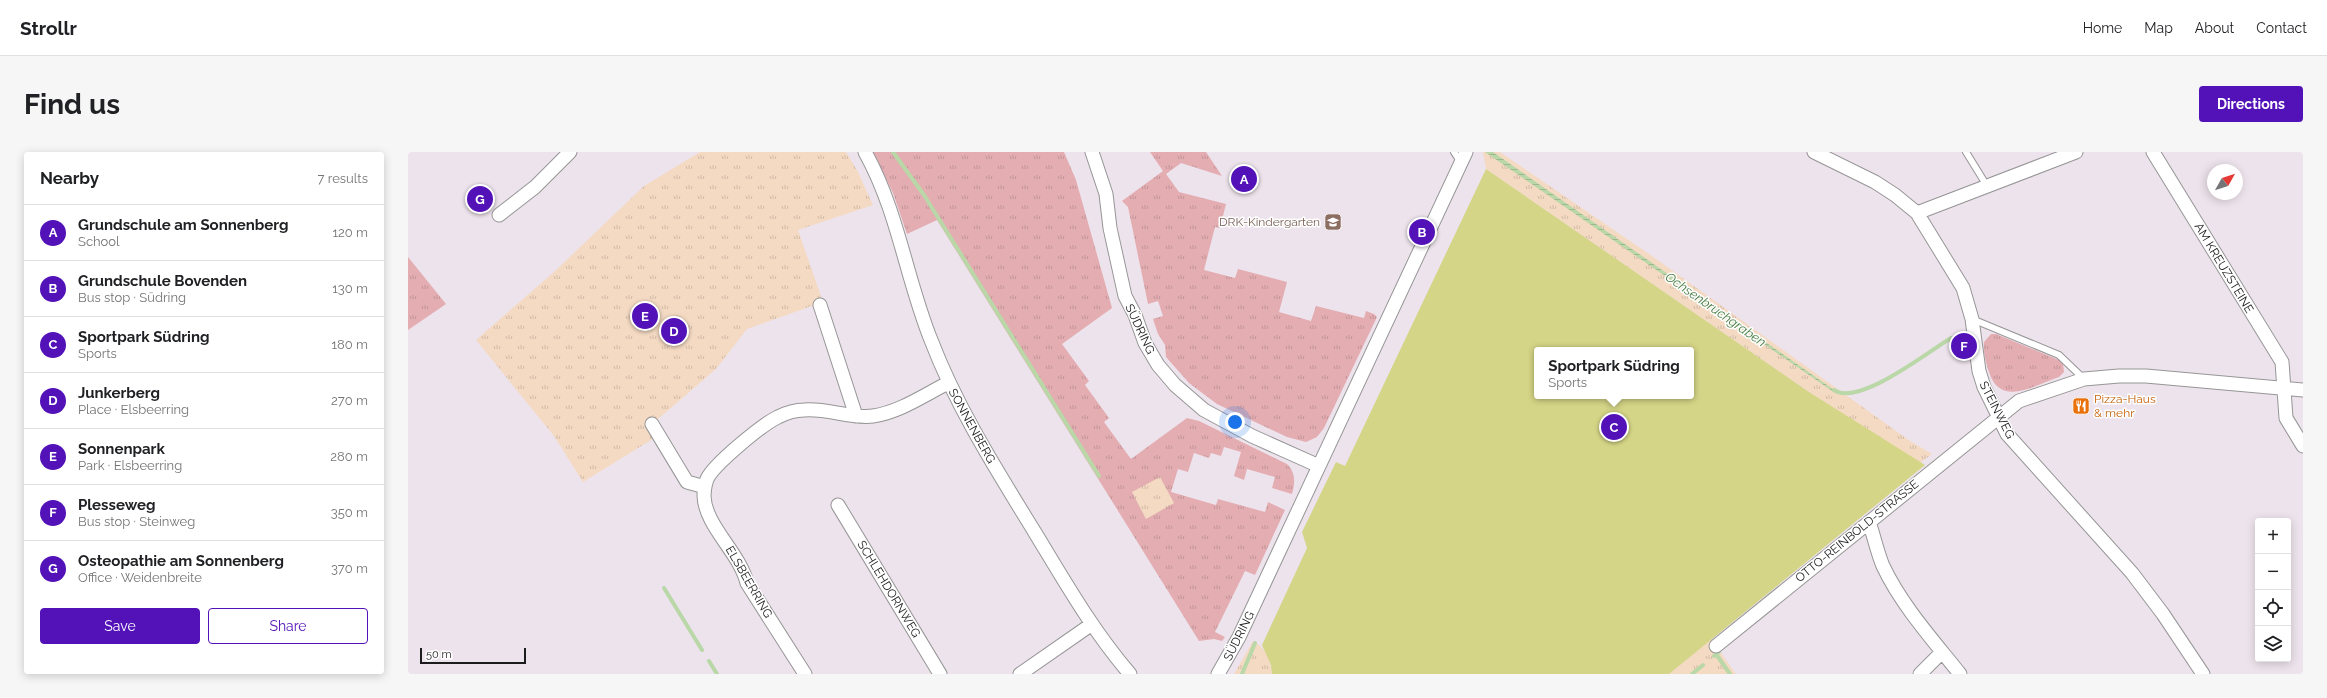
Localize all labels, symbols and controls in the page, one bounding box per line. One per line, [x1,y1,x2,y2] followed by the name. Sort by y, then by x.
[20,17,77,39] text: Strollr
[2083,20,2122,36] text: Home
[2144,20,2173,36] text: Map
[2195,20,2234,36] text: About
[2256,20,2307,36] text: Contact
[2199,86,2303,122] button: Directions
[24,88,120,121] text: Find us
[1231,164,1257,194] pin: A
[2207,164,2243,200] north arrow
[40,168,99,188] text: Nearby
[318,171,368,186] text: 7 results
[467,184,493,214] pin: G
[1323,212,1343,232] school or university icon: DRK-Kindergarten
[1219,215,1320,229] place label: DRK-Kindergarten
[78,216,289,234] text: Grundschule am Sonnenberg
[1409,217,1435,247] pin: B
[2192,220,2256,316] street label: AM KREUZSTEINE
[49,225,57,240] text: A
[332,225,368,240] text: 120 m
[78,234,120,249] text: School
[1663,269,1769,350] water label: Ochsenbruchgraben
[78,272,247,290] text: Grundschule Bovenden
[49,281,57,296] text: B
[332,281,368,296] text: 130 m
[78,290,186,305] text: Bus stop · Südring
[632,301,658,331] pin: E
[1122,302,1158,356] street label: SÜDRING
[661,316,687,346] pin: D
[78,328,210,346] text: Sportpark Südring
[1951,331,1977,361] pin: F
[49,337,57,352] text: C
[332,337,368,352] text: 180 m
[78,346,117,361] text: Sports
[1534,347,1694,399] popup
[1548,357,1680,375] text: Sportpark Südring
[1548,375,1587,390] text: Sports
[1977,379,2017,441] street label: STEINWEG
[78,384,160,402] text: Junkerberg
[946,386,998,466] street label: SONNENBERG
[2094,392,2156,420] place label: Pizza-Haus & mehr
[48,393,58,408] text: D
[331,393,368,408] text: 270 m
[2071,396,2091,416] restaurant icon: Pizza-Haus & mehr
[78,402,189,417] text: Place · Elsbeerring
[1225,412,1245,432] your location
[1601,412,1627,442] pin: C
[78,440,165,458] text: Sonnenpark
[49,449,57,464] text: E
[330,449,368,464] text: 280 m
[78,458,182,473] text: Park · Elsbeerring
[1793,477,1921,585] street label: OTTO-REINBOLD-STRASSE
[78,496,155,514] text: Plesseweg
[49,505,57,520] text: F
[331,505,368,520] text: 350 m
[78,514,195,529] text: Bus stop · Steinweg
[2255,518,2291,662] map controls
[2255,518,2291,554] button: +
[855,538,923,640] street label: SCHLEHDORNWEG
[723,544,775,620] street label: ELSBEERRING
[78,552,284,570] text: Osteopathie am Sonnenberg
[2255,554,2291,590] button: −
[48,561,58,576] text: G
[331,561,368,576] text: 370 m
[78,570,202,585] text: Office · Weidenbreite
[2255,590,2291,626] button: locate
[40,608,200,644] button: Save
[208,608,368,644] button: Share
[1221,609,1257,663] street label: SÜDRING
[2255,626,2291,662] button: layers
[420,646,526,665] scale bar
[426,648,452,661] text: 50 m

